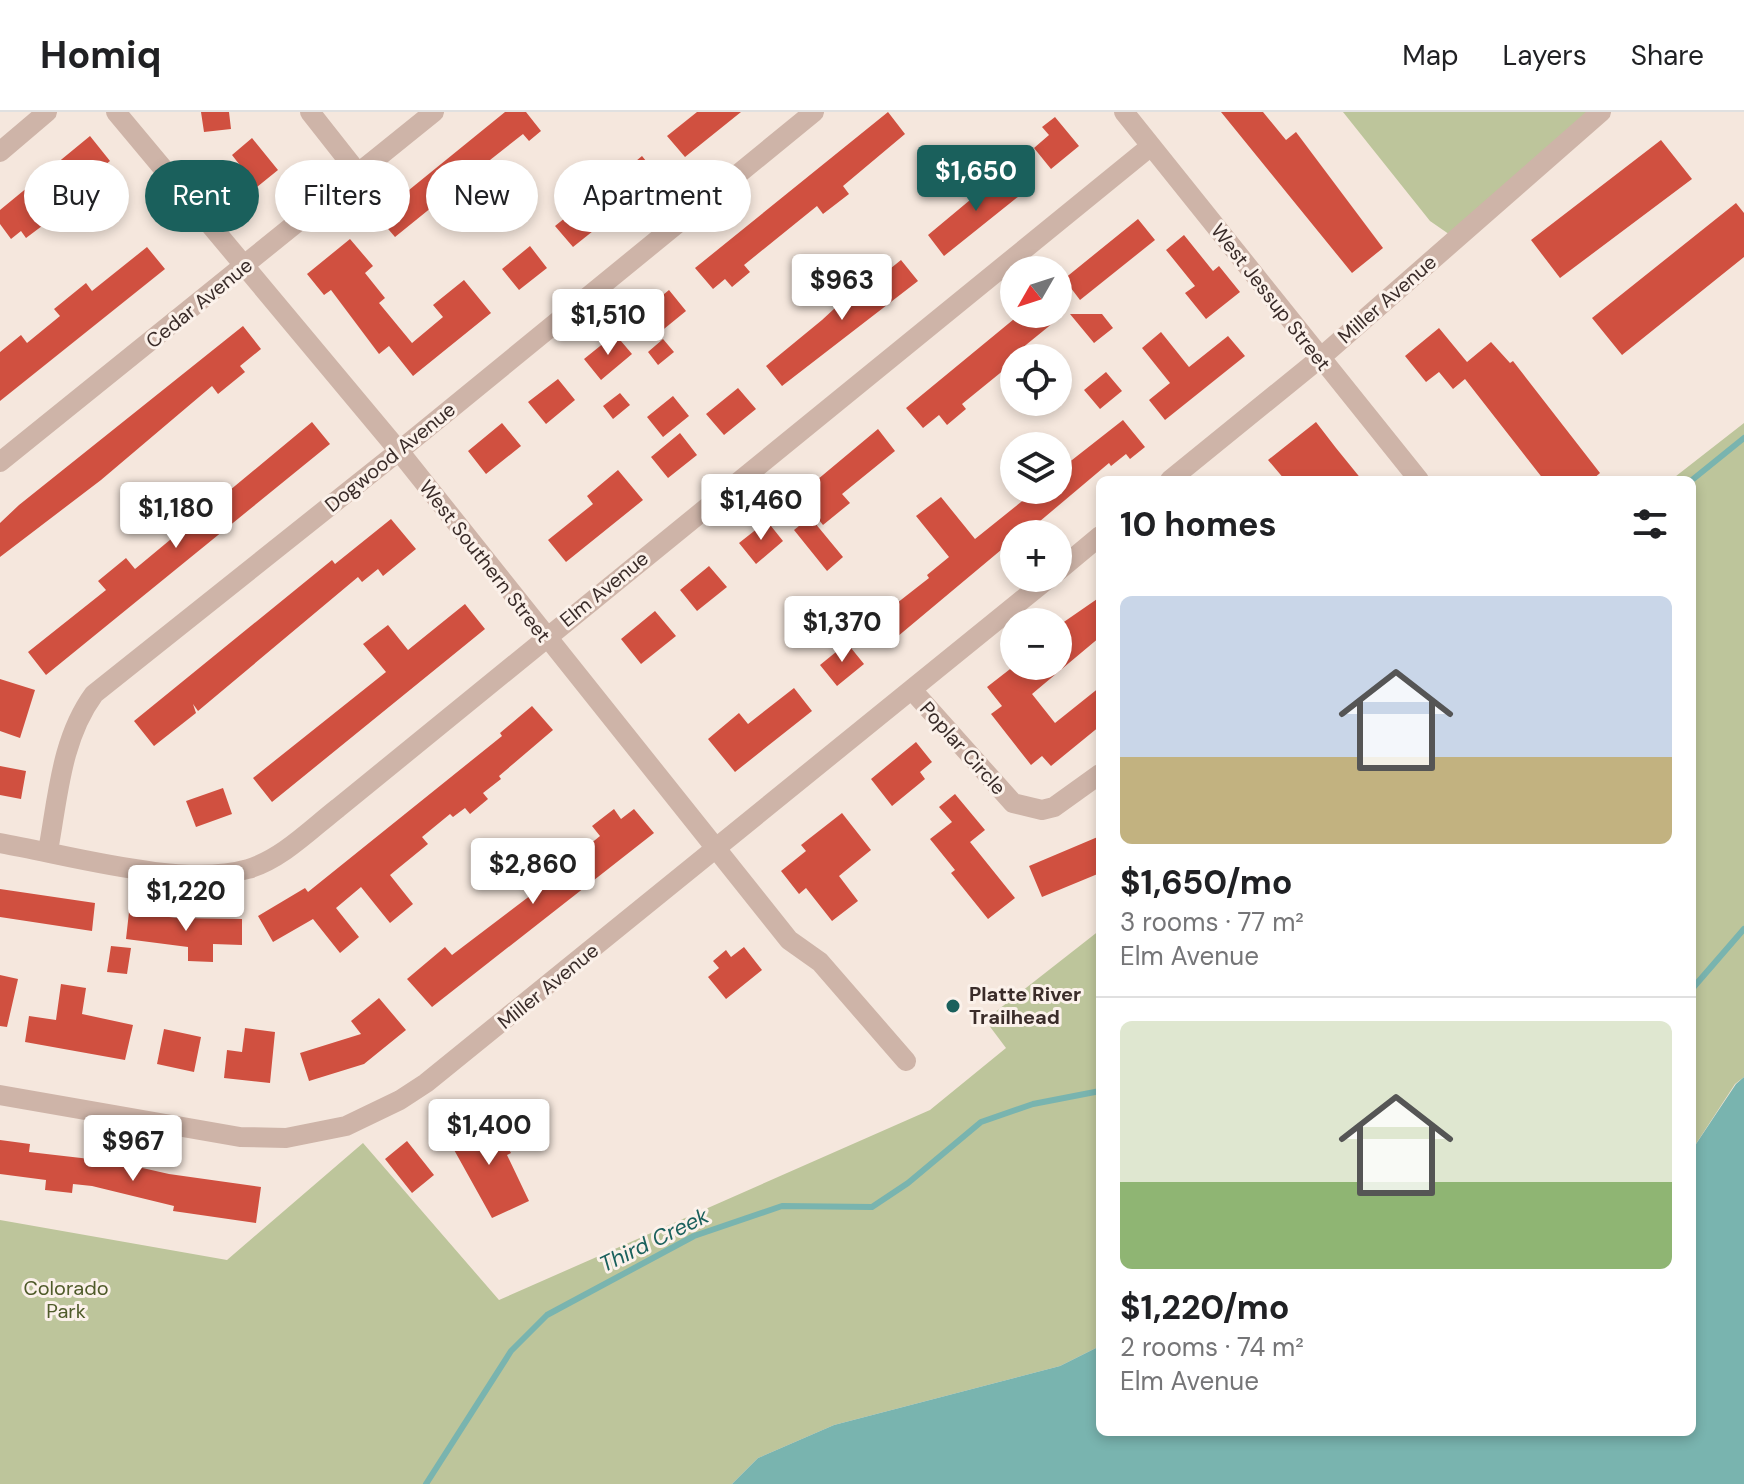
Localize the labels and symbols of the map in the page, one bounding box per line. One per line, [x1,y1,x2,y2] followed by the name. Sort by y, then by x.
[911,145,1041,213] pin: $1,650
[1205,218,1337,376] street label: West Jessup Street
[1332,249,1442,349] street label: Miller Avenue
[140,252,258,354] street label: Cedar Avenue
[795,254,889,322] pin: $963
[1000,256,1072,328] north arrow
[543,289,673,357] pin: $1,510
[319,396,461,518] street label: Dogwood Avenue
[696,474,826,542] pin: $1,460
[414,475,557,648] street label: West Southern Street
[111,482,241,550] pin: $1,180
[554,545,654,633] street label: Elm Avenue
[777,596,907,664] pin: $1,370
[914,696,1012,800] street label: Poplar Circle
[468,838,598,906] pin: $2,860
[121,865,251,933] pin: $1,220
[492,937,604,1035] street label: Miller Avenue
[969,981,1081,1030] place label: Platte River Trailhead
[944,997,962,1015] marker: Platte River Trailhead
[424,1099,554,1167] pin: $1,400
[86,1115,180,1183] pin: $967
[595,1201,714,1279] water label: Third Creek
[23,1275,109,1324] park label: Colorado Park

